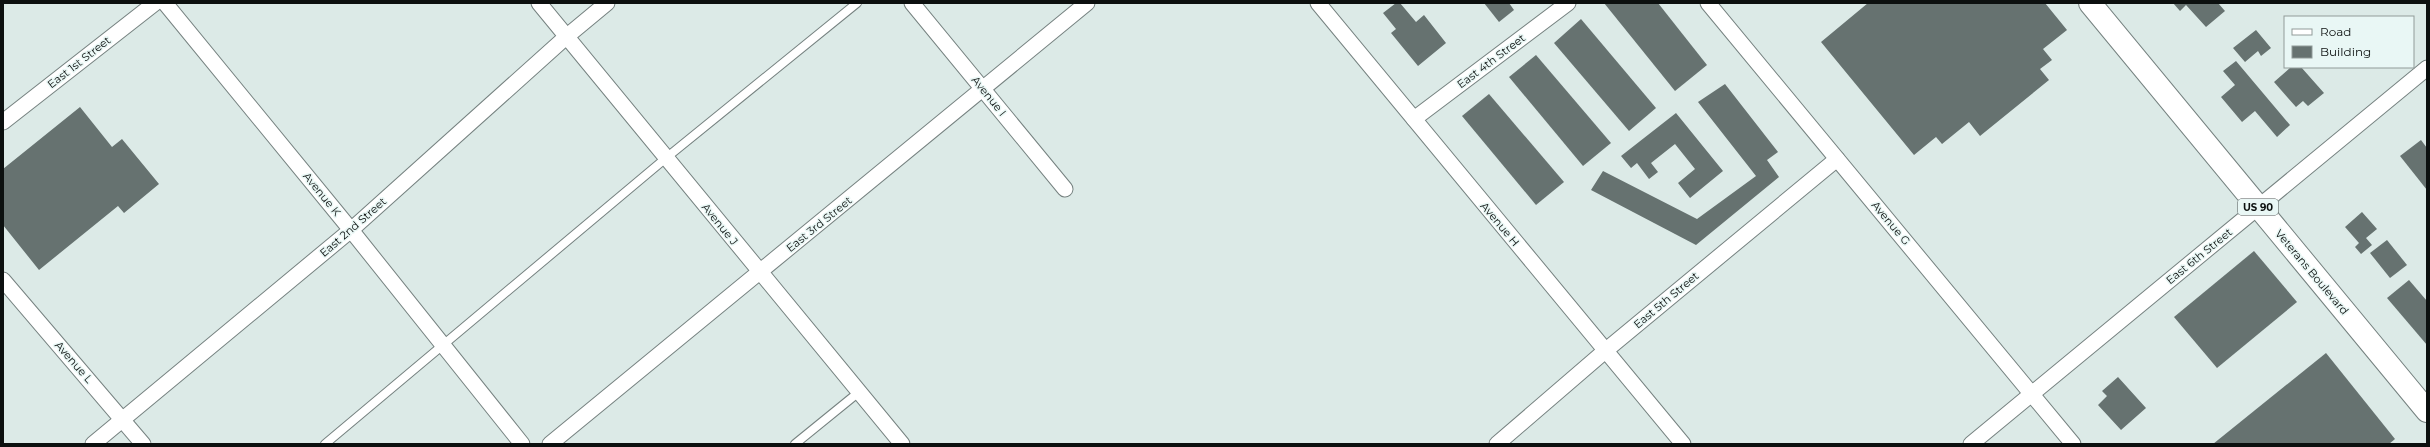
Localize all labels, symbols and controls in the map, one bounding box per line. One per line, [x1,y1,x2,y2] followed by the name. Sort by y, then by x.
[2284,16,2414,68] legend
[2320,24,2351,39] text: Road
[1454,30,1528,91] street label: East 4th Street
[45,33,114,91] street label: East 1st Street
[2320,44,2371,59] text: Building
[969,73,1009,119] street label: Avenue I
[300,169,344,219] street label: Avenue K
[783,193,855,255] street label: East 3rd Street
[317,194,390,260] street label: East 2nd Street
[1869,198,1913,248] street label: Avenue G
[1477,199,1523,249] street label: Avenue H
[2238,199,2278,215] road number: US 90
[699,200,741,248] street label: Avenue J
[2163,225,2235,287] street label: East 6th Street
[2272,227,2352,317] street label: Veterans Boulevard
[1631,268,1702,331] street label: East 5th Street
[52,338,96,386] street label: Avenue L

